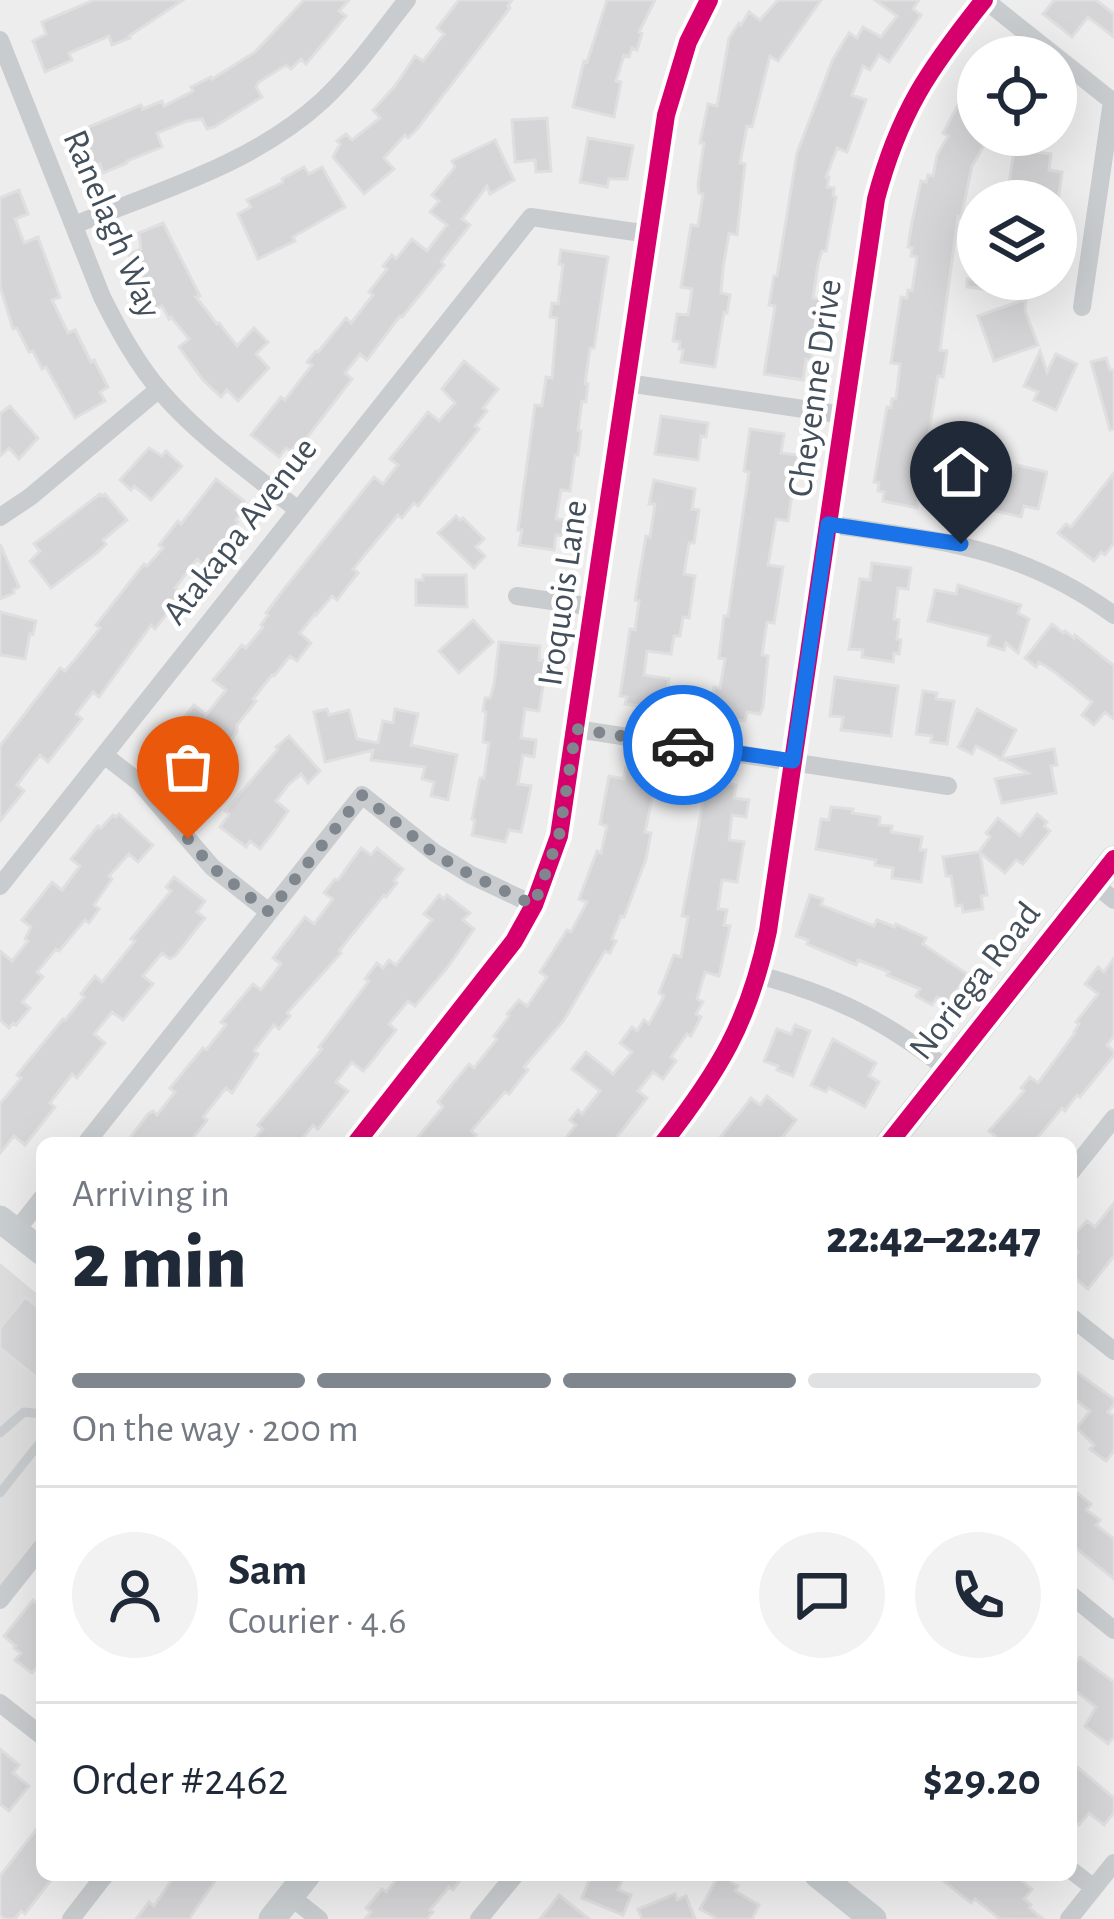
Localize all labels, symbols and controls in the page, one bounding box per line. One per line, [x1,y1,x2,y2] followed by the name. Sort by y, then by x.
[957,36,1077,300] map controls
[957,36,1077,156] button: locate
[56,125,168,323] street label: Ranelagh Way
[957,180,1077,300] button: layers
[782,277,848,499] street label: Cheyenne Drive
[910,421,1012,544] pin
[156,431,324,631] street label: Atakapa Avenue
[928,439,994,505] icon: home
[532,498,594,688] street label: Iroquois Lane
[623,685,743,805] courier
[650,712,716,778] icon: car
[137,716,239,839] pin
[155,734,221,800] icon: bag
[903,895,1047,1067] street label: Noriega Road
[72,1175,230,1214] text: Arriving in
[826,1216,1041,1261] text: 22:42–22:47
[72,1224,247,1302] text: 2 min
[72,1410,359,1449] text: On the way · 200 m
[72,1532,198,1658] button: person
[759,1532,885,1658] button: chat
[915,1532,1041,1658] button: phone
[228,1548,307,1593] text: Sam
[228,1602,407,1641] text: Courier · 4.6
[72,1758,288,1803] text: Order #2462
[923,1758,1041,1803] text: $29.20

